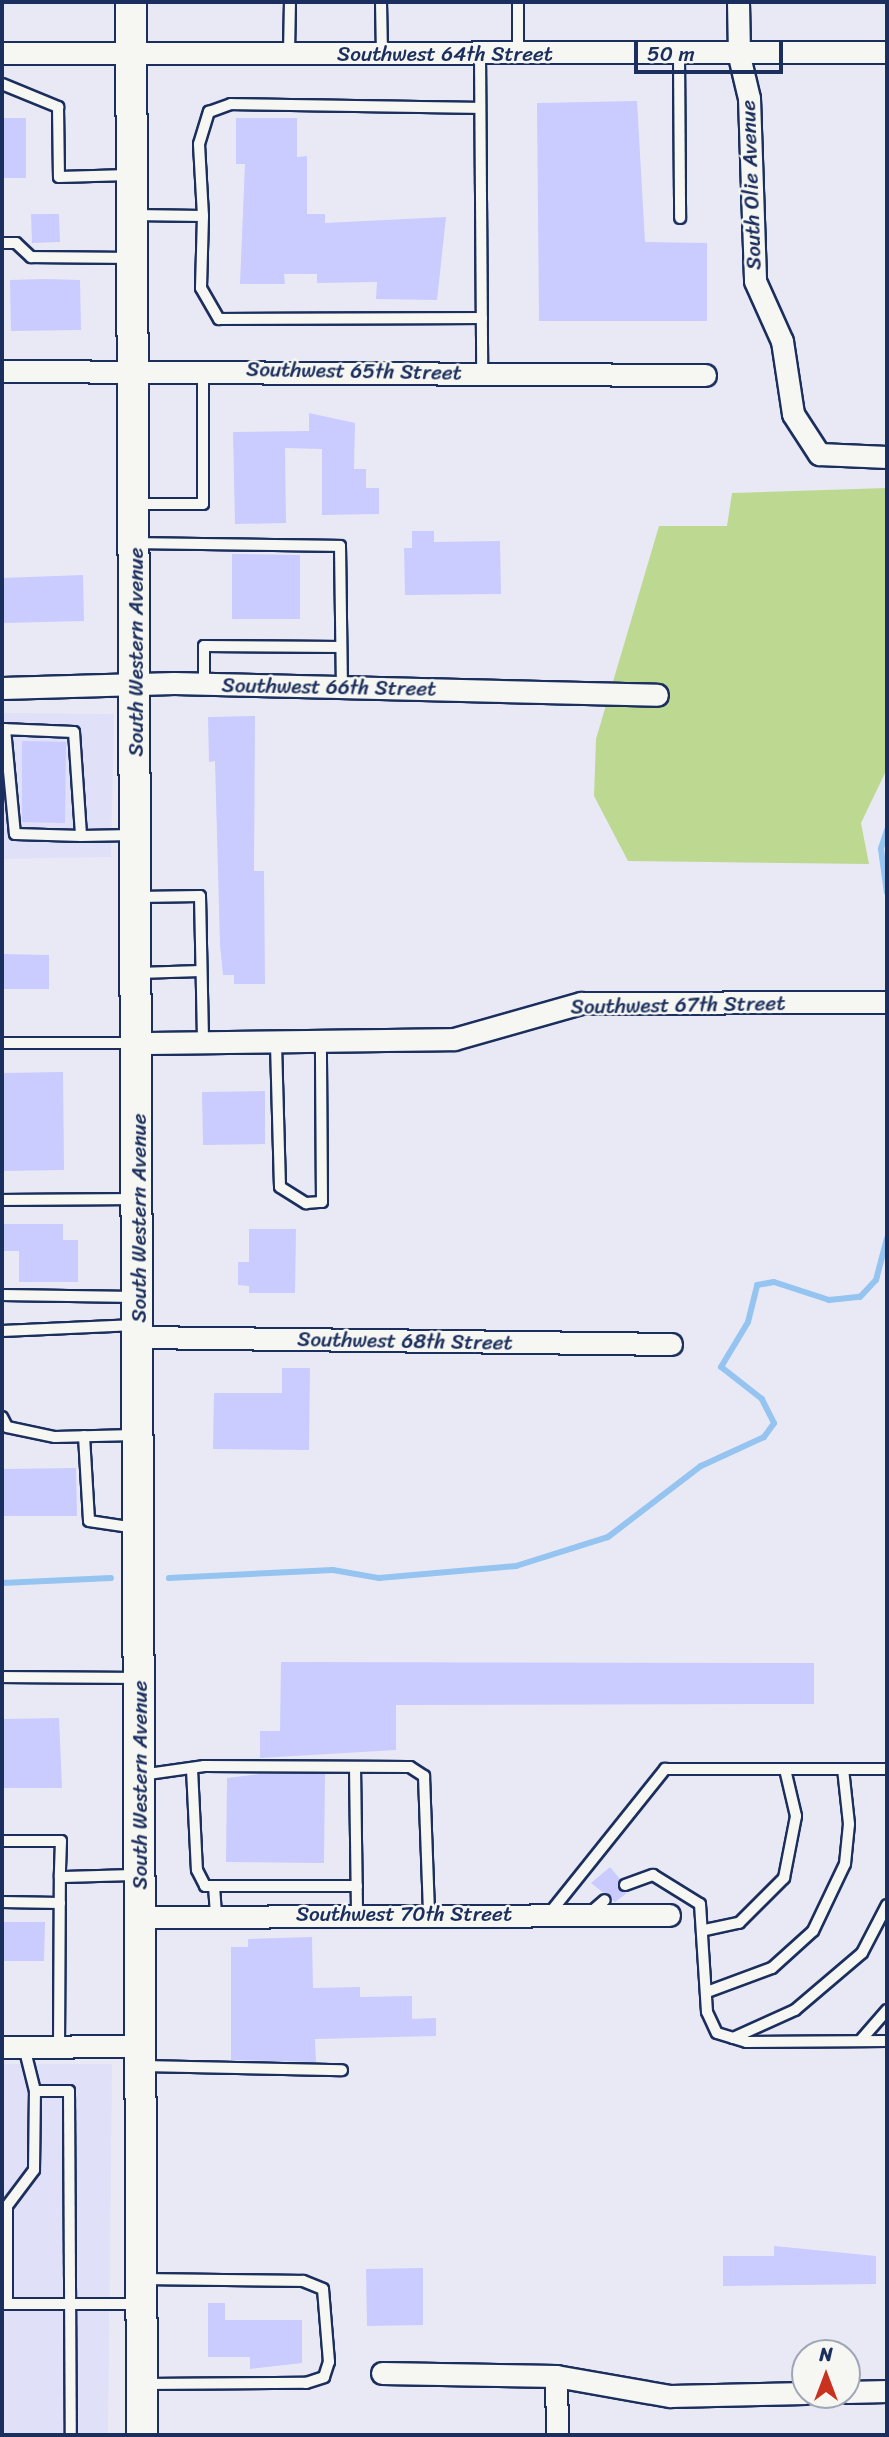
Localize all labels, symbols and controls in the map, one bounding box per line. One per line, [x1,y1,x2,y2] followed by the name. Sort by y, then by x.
[637,28,786,72] scale bar
[647,35,695,73] text: 50 m
[337,41,553,67] street label: Southwest 64th Street
[735,100,767,270] street label: South Olie Avenue
[246,357,462,385] street label: Southwest 65th Street
[123,547,149,757] street label: South Western Avenue
[221,673,437,701] street label: Southwest 66th Street
[570,991,786,1019] street label: Southwest 67th Street
[126,1113,152,1323] street label: South Western Avenue
[297,1327,513,1355] street label: Southwest 68th Street
[127,1680,153,1890] street label: South Western Avenue
[296,1901,512,1927] street label: Southwest 70th Street
[819,2338,833,2371] text: N
[791,2339,861,2409] north arrow

